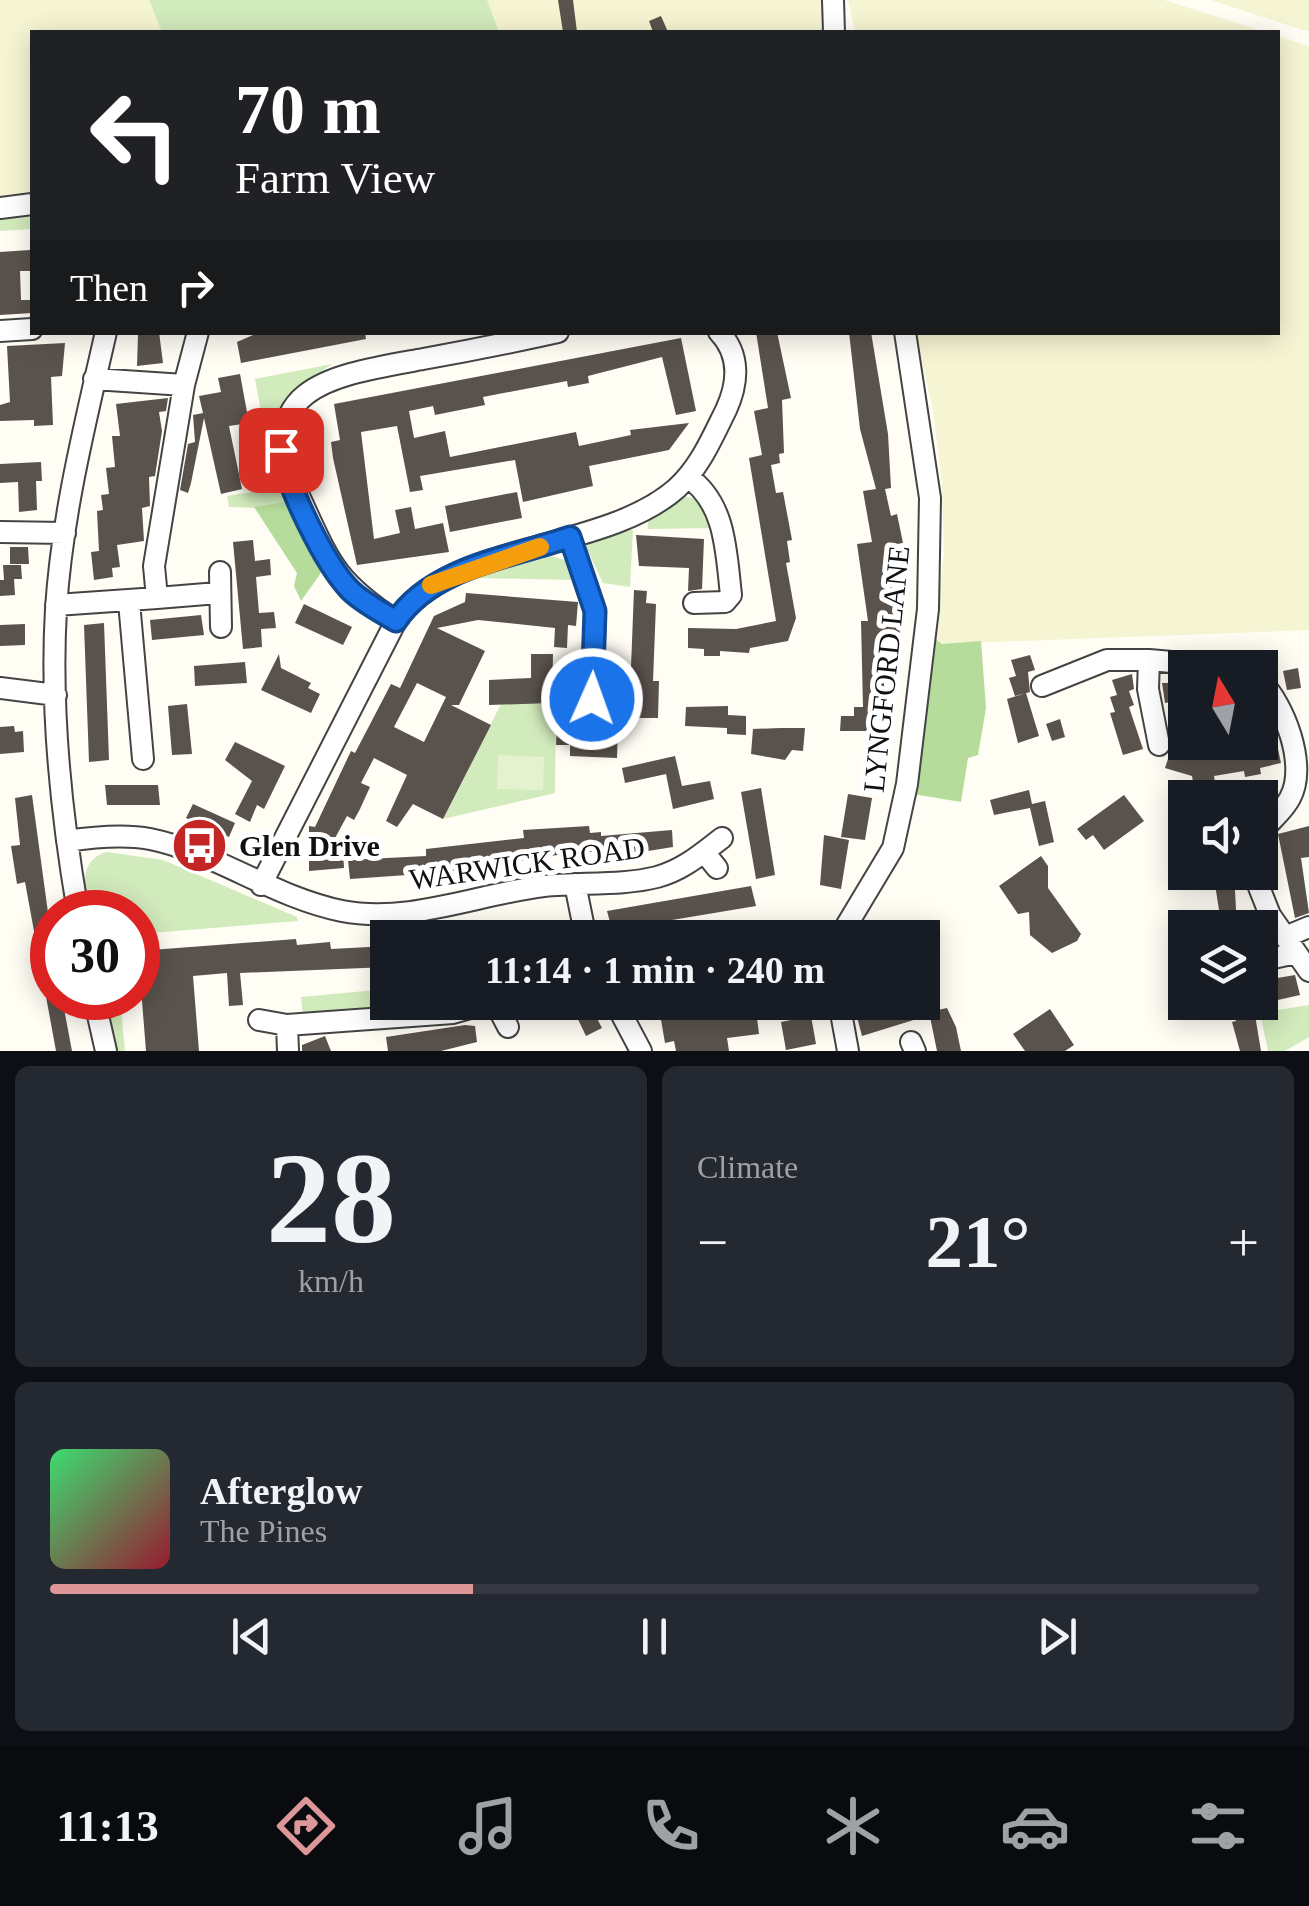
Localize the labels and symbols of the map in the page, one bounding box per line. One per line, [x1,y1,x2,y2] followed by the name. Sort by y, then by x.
[239,408,324,493] pin
[857,544,915,794] street label: LYNGFORD LANE
[540,647,644,751] position arrow
[1168,650,1278,760] north arrow
[170,815,230,875] bus stop icon: Glen Drive
[239,829,380,862] place label: Glen Drive
[407,830,647,896] street label: WARWICK ROAD
[30,890,160,1020] speed limit sign: 30

